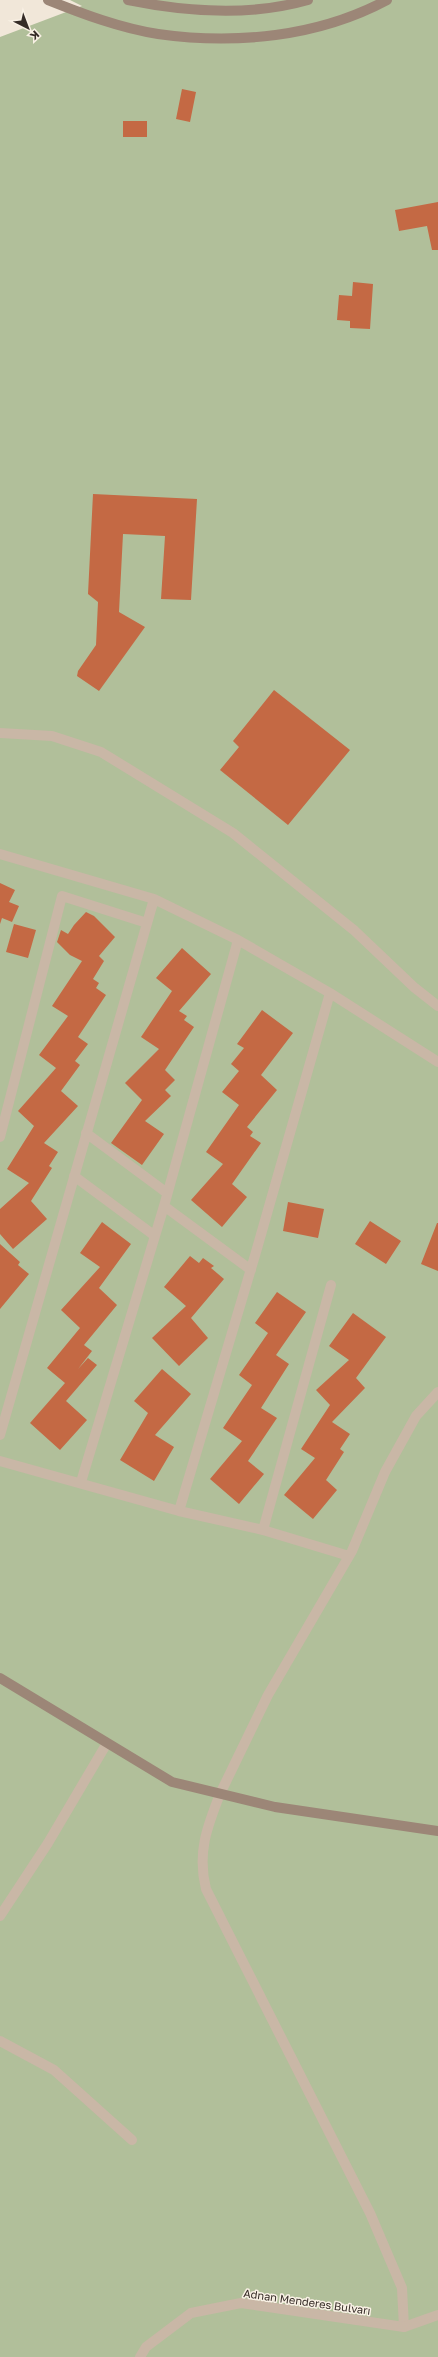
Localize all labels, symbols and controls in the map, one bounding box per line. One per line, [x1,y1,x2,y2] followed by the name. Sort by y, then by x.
[8,8,48,48] north arrow
[28,28,42,43] text: K
[243,2286,371,2317] street label: Adnan Menderes Bulvarı

